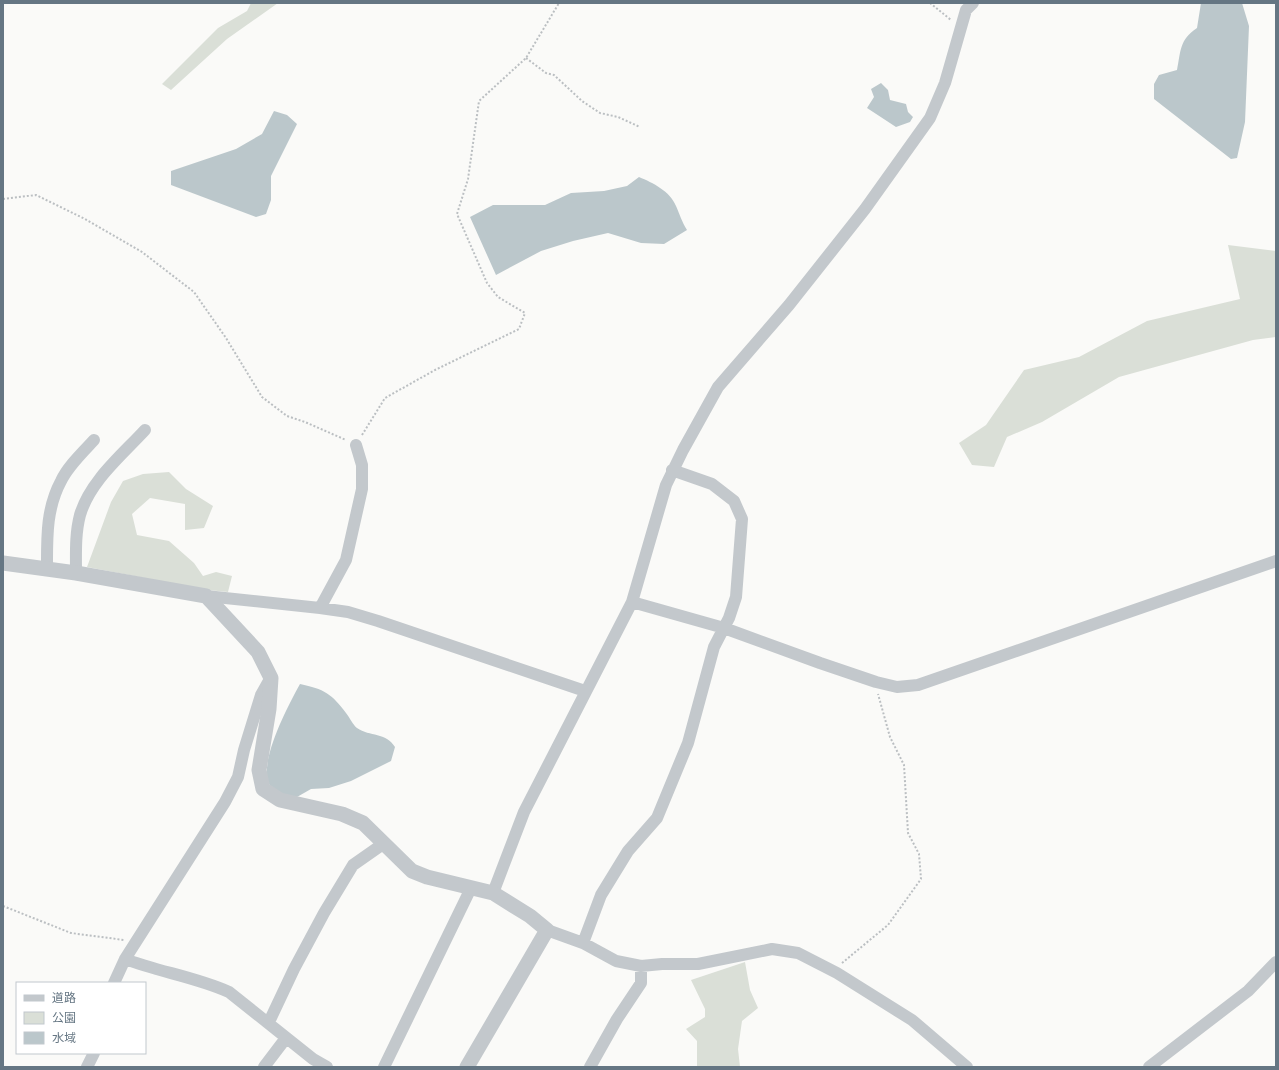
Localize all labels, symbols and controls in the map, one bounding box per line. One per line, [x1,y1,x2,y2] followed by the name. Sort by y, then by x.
[16,982,146,1054] legend
[52,991,76,1005] text: 道路
[52,1011,76,1025] text: 公園
[52,1031,76,1045] text: 水域

